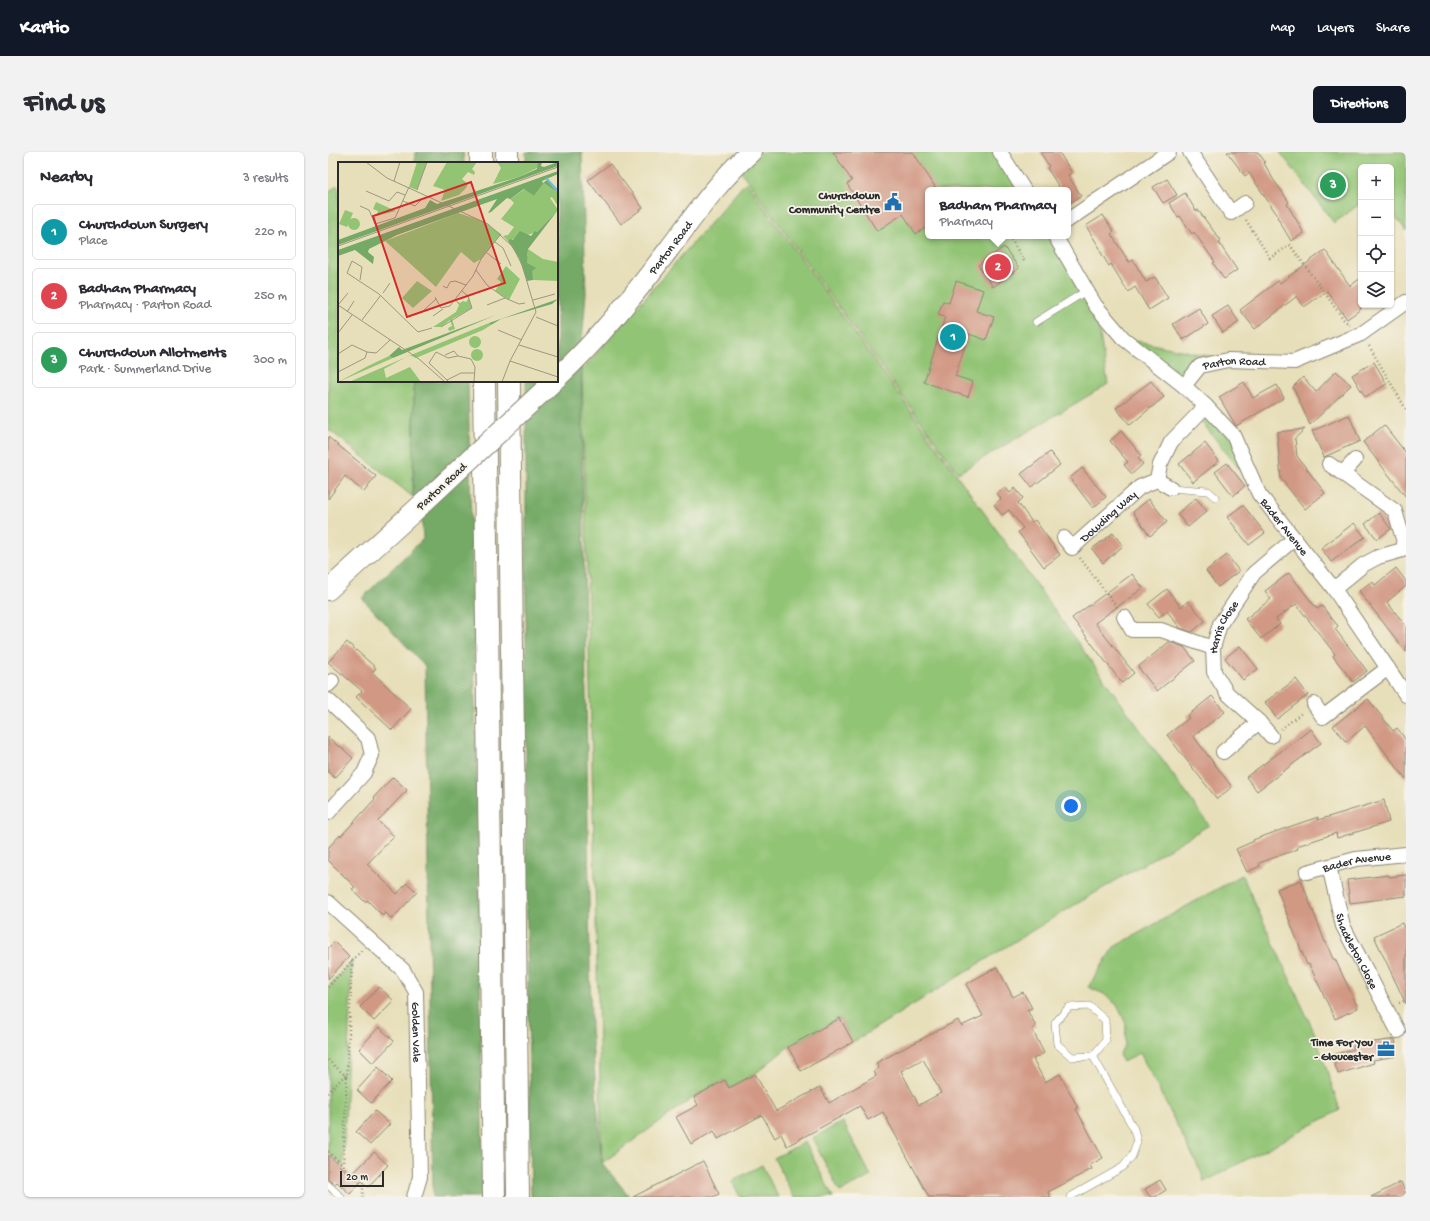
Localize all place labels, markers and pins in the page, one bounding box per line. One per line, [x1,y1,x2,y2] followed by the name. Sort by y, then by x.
[1320,170,1346,200] pin: 3
[788,190,881,218] place label: Churchdown Community Centre
[883,192,903,212] public building icon: Churchdown Community Centre
[985,252,1011,282] pin: 2
[940,322,966,352] pin: 1
[1310,1037,1375,1065] place label: Time For You - Gloucester
[1376,1039,1396,1059] office icon: Time For You - Gloucester

